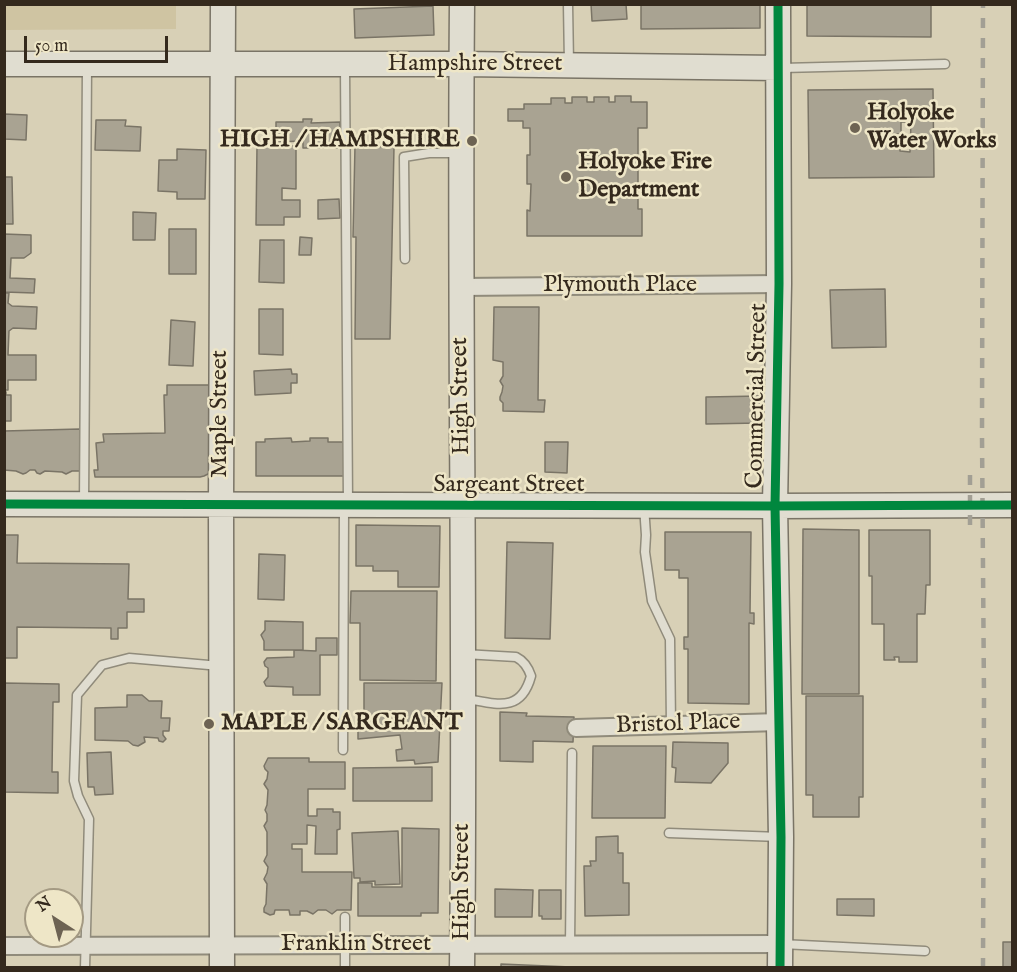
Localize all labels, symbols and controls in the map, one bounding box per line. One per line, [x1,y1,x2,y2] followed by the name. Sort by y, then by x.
[27,24,171,62] scale bar
[35,35,68,58] text: 50 m
[388,51,562,79] street label: Hampshire Street
[867,100,997,156] place label: Holyoke Water Works
[848,121,862,135] marker: Holyoke Water Works
[220,127,460,155] place label: HIGH / HAMPSHIRE
[465,134,479,148] marker: HIGH / HAMPSHIRE
[578,149,712,205] place label: Holyoke Fire Department
[559,170,573,184] marker: Holyoke Fire Department
[543,272,697,300] street label: Plymouth Place
[742,303,774,489] street label: Commercial Street
[447,337,477,455] street label: High Street
[207,350,235,478] street label: Maple Street
[433,472,585,500] street label: Sargeant Street
[615,708,741,742] street label: Bristol Place
[221,710,462,738] place label: MAPLE / SARGEANT
[202,717,216,731] marker: MAPLE / SARGEANT
[449,823,477,941] street label: High Street
[24,888,84,948] north arrow
[33,893,56,917] text: N
[281,931,431,959] street label: Franklin Street

